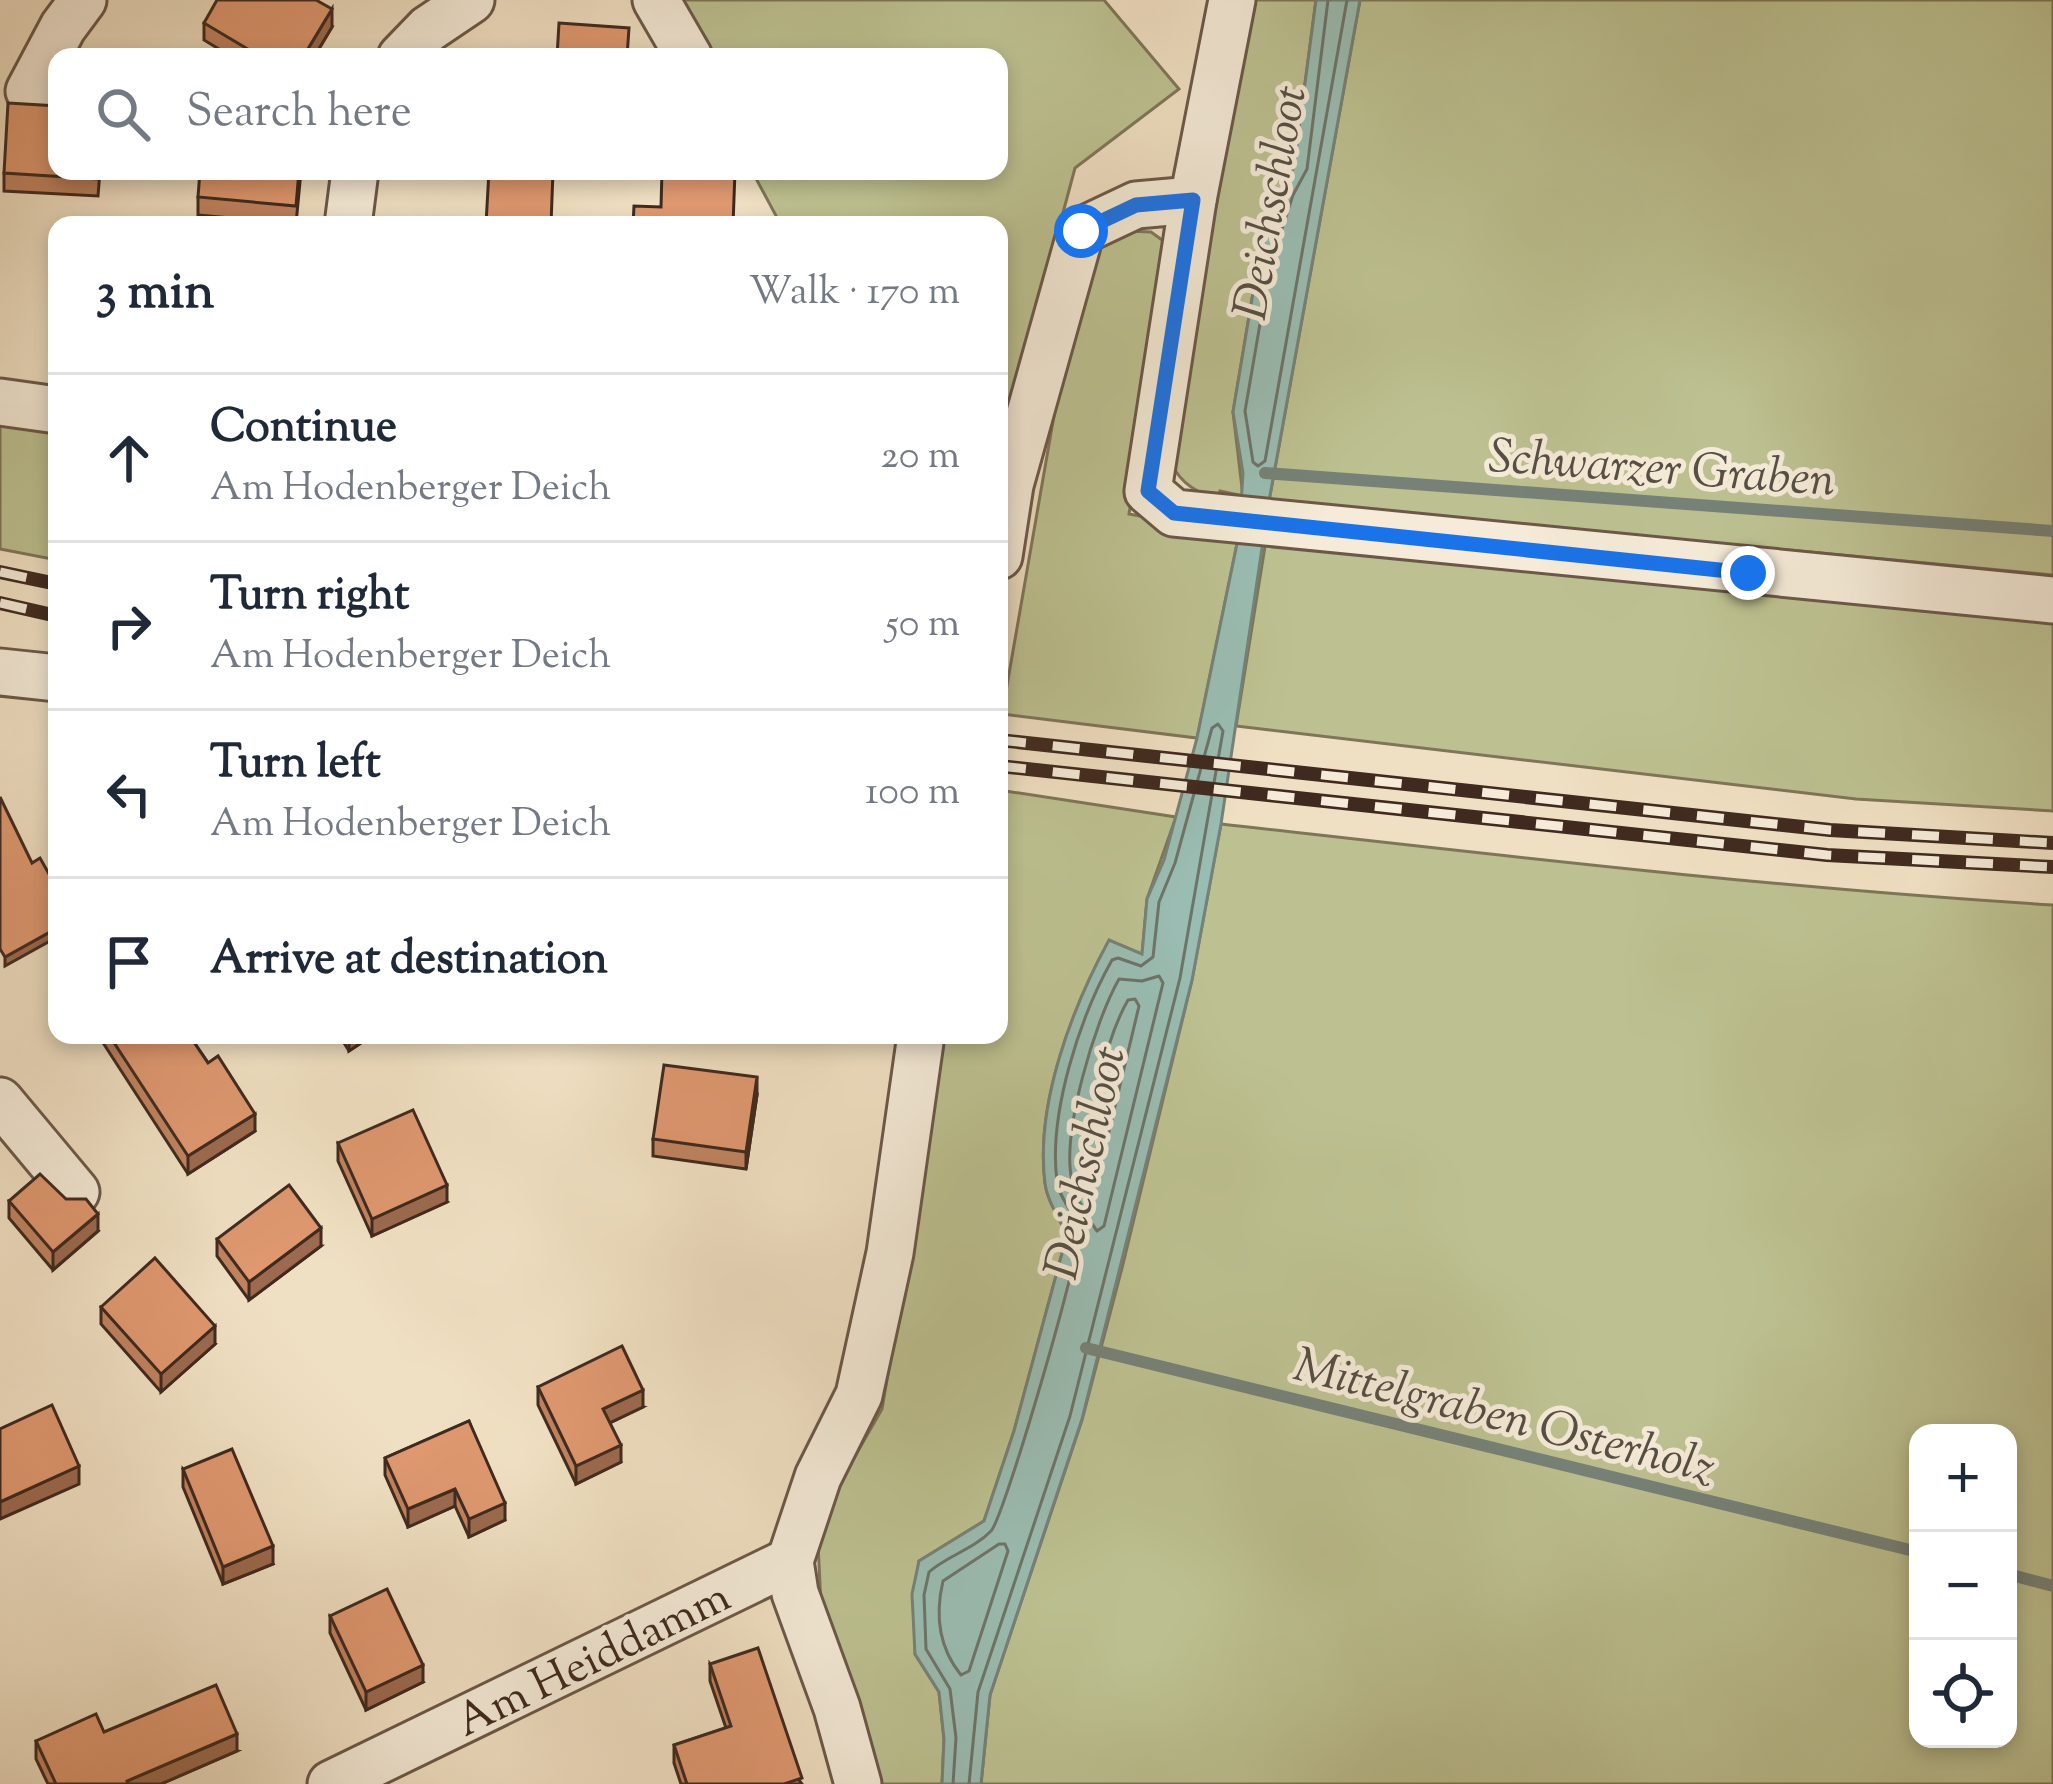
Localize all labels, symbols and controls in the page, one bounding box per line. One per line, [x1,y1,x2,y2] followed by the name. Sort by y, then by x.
[48,48,1008,180] search box
[1219,80,1328,326] water label: Deichschloot
[90,81,156,147] icon: search
[186,82,412,147] text: Search here
[1054,204,1108,258] route start
[96,258,214,331] text: 3 min
[749,266,960,322] text: Walk · 170 m
[210,397,397,462] text: Continue
[96,425,162,491] icon: ahead
[1486,425,1837,518] water label: Schwarzer Graben
[881,430,960,486] text: 20 m
[210,462,611,518] text: Am Hodenberger Deich
[1721,546,1775,600] route end
[210,565,409,630] text: Turn right
[96,593,162,659] icon: right
[885,598,960,654] text: 50 m
[210,630,611,686] text: Am Hodenberger Deich
[210,733,381,798] text: Turn left
[96,761,162,827] icon: left
[865,766,960,822] text: 100 m
[210,798,611,854] text: Am Hodenberger Deich
[96,929,162,995] icon: arrive
[210,929,608,994] text: Arrive at destination
[1030,1040,1147,1286] water label: Deichschloot
[1286,1334,1722,1505] water label: Mittelgraben Osterholz
[1909,1424,2017,1748] map controls
[1909,1424,2017,1532] button: +
[1909,1532,2017,1640] button: −
[446,1567,743,1756] street label: Am Heiddamm
[1909,1640,2017,1748] button: locate

